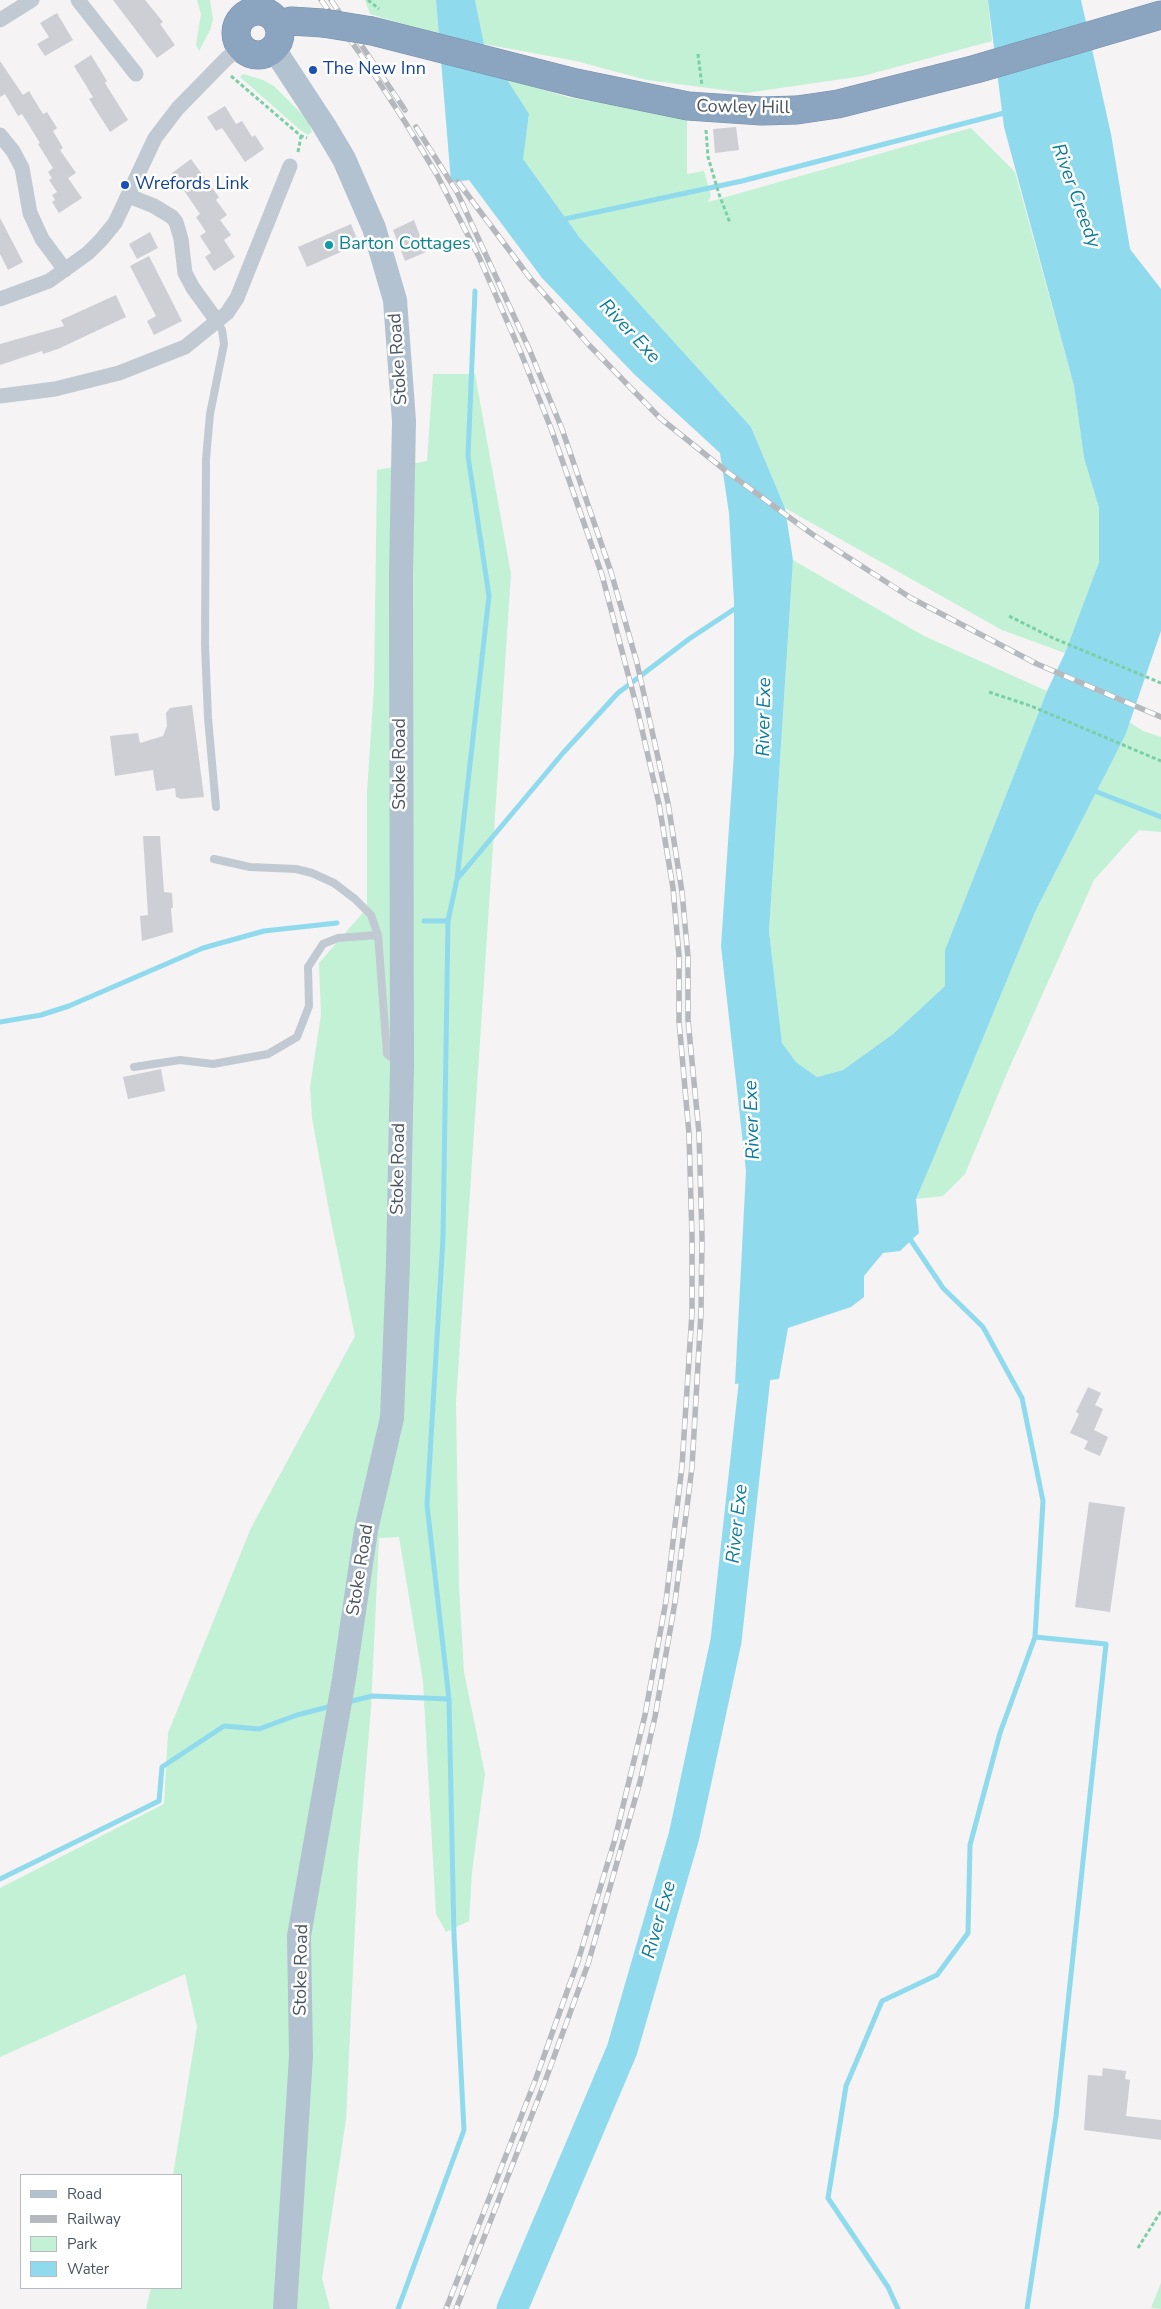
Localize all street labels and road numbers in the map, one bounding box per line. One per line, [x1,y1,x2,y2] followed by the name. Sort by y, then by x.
[696,96,790,120] street label: Cowley Hill
[385,312,413,406] street label: Stoke Road
[390,718,412,810] street label: Stoke Road
[387,1123,411,1215] street label: Stoke Road
[343,1523,379,1617] street label: Stoke Road
[290,1924,314,2016] street label: Stoke Road

